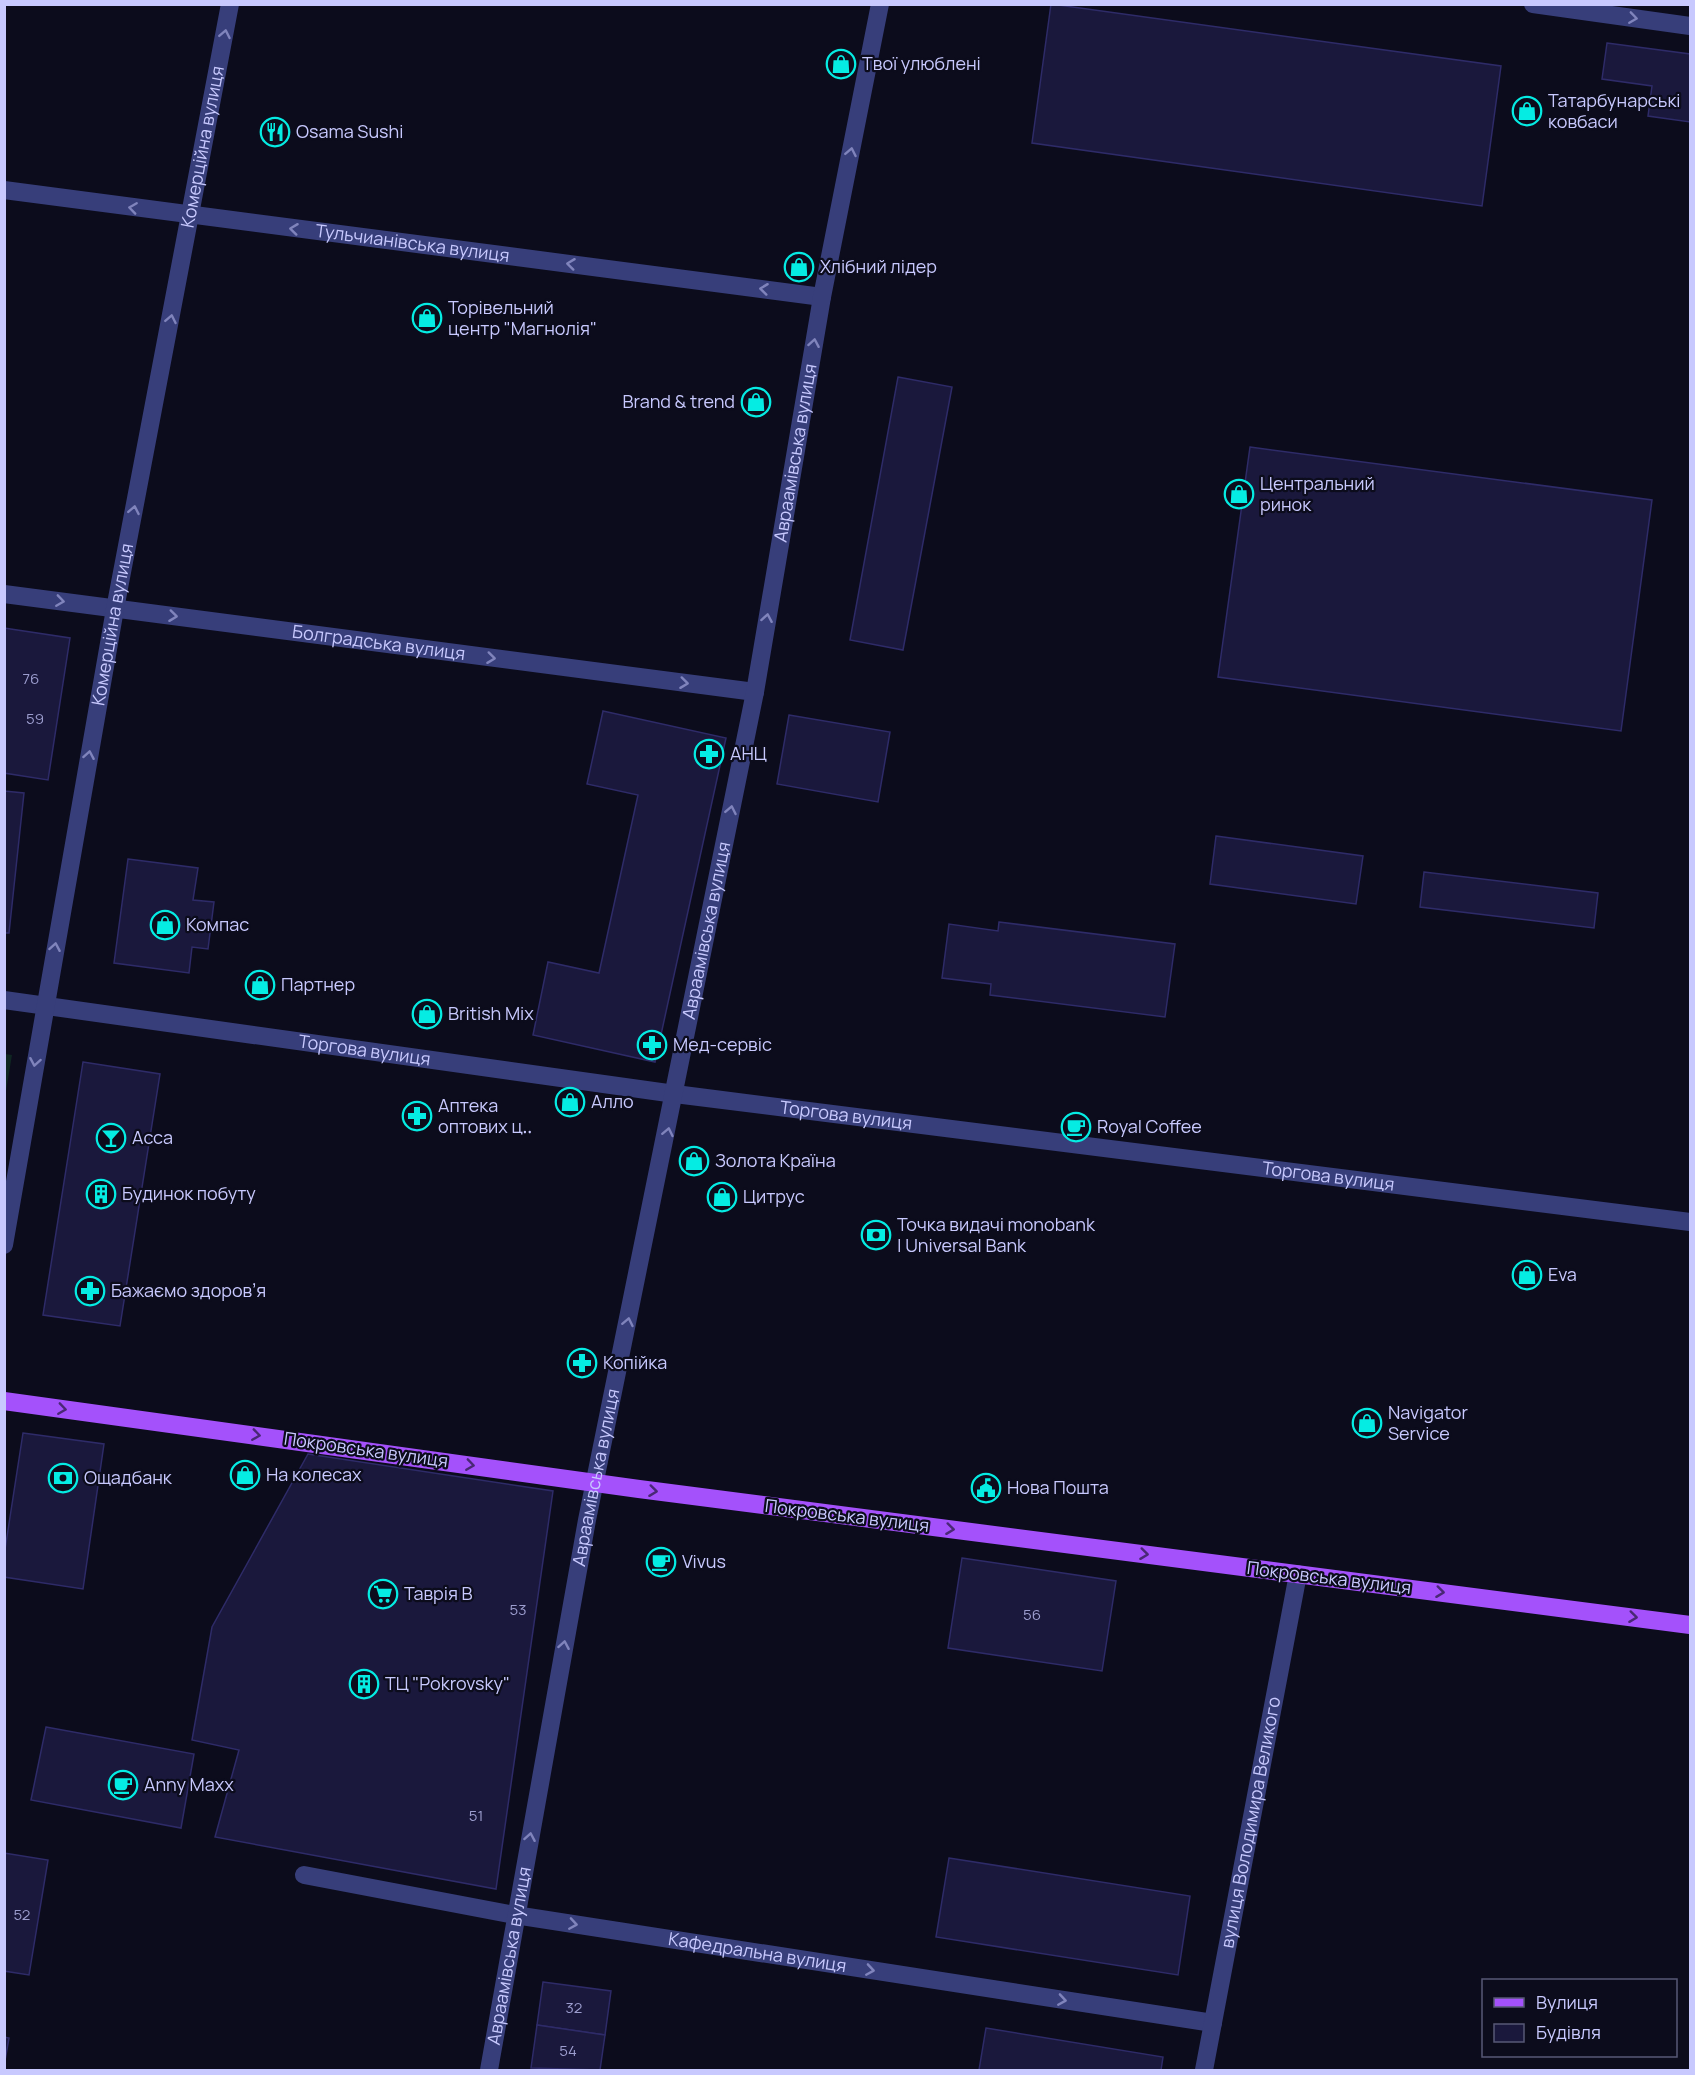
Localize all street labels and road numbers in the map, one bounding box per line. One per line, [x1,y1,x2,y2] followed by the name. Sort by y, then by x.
[175,64,229,230] street label: Комерційна вулиця
[314,218,511,267] street label: Тульчианівська вулиця
[768,362,821,544] street label: Авраамівська вулиця
[85,541,138,707] street label: Комерційна вулиця
[291,619,467,665] street label: Болградська вулиця
[676,840,735,1021] street label: Авраамівська вулиця
[297,1028,432,1071] street label: Торгова вулиця
[779,1094,914,1135] street label: Торгова вулиця
[1261,1155,1396,1196] street label: Торгова вулиця
[566,1386,624,1568] street label: Авраамівська вулиця
[283,1426,450,1472] street label: Покровська вулиця
[764,1493,931,1537] street label: Покровська вулиця
[1246,1555,1413,1599] street label: Покровська вулиця
[1214,1695,1285,1950] street label: вулиця Володимира Великого
[481,1865,536,2047] street label: Авраамівська вулиця
[667,1926,848,1977] street label: Кафедральна вулиця

